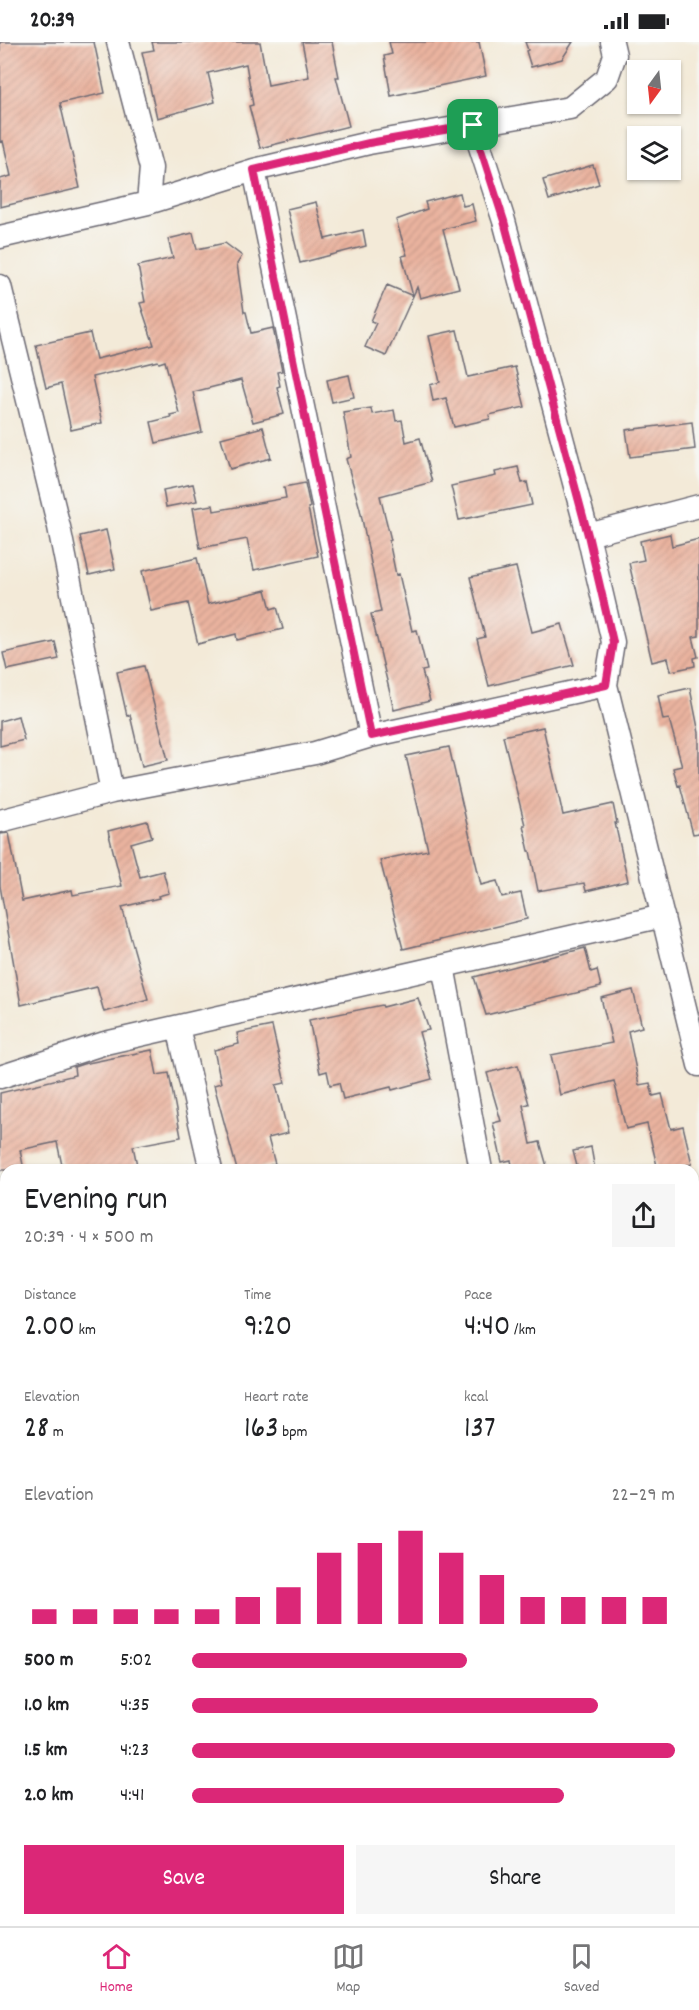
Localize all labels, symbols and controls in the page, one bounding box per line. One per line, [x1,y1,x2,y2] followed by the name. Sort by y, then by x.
[30,6,75,37] text: 20:39
[627,60,681,114] north arrow
[627,60,681,180] map controls
[447,99,498,150] pin
[456,108,489,141] icon: arrive
[627,126,681,180] button: layers
[24,1178,168,1225] text: Evening run
[612,1184,675,1247] button: share
[24,1224,153,1252] text: 20:39 · 4 × 500 m
[24,1284,76,1307] text: Distance
[244,1284,271,1307] text: Time
[464,1284,492,1307] text: Pace
[24,1307,75,1350] text: 2.00
[244,1307,292,1350] text: 9:20
[464,1307,510,1350] text: 4:40
[75,1319,96,1342] text: km
[510,1319,536,1342] text: /km
[24,1386,80,1409] text: Elevation
[244,1386,309,1409] text: Heart rate
[464,1386,488,1409] text: kcal
[24,1409,49,1452] text: 28
[244,1409,279,1452] text: 163
[464,1409,495,1452] text: 137
[49,1421,64,1444] text: m
[279,1421,308,1444] text: bpm
[24,1482,94,1510] text: Elevation
[611,1482,675,1510] text: 22–29 m
[24,1647,73,1675] text: 500 m
[120,1647,152,1675] text: 5:02
[24,1692,69,1720] text: 1.0 km
[120,1692,150,1720] text: 4:35
[24,1737,67,1765] text: 1.5 km
[120,1737,149,1765] text: 4:23
[24,1782,73,1810] text: 2.0 km
[120,1782,144,1810] text: 4:41
[24,1845,344,1914] button: Save
[356,1845,675,1914] button: Share
[99,1940,133,1999] tab: Home
[332,1940,365,1999] tab: Map
[564,1940,600,1999] tab: Saved

